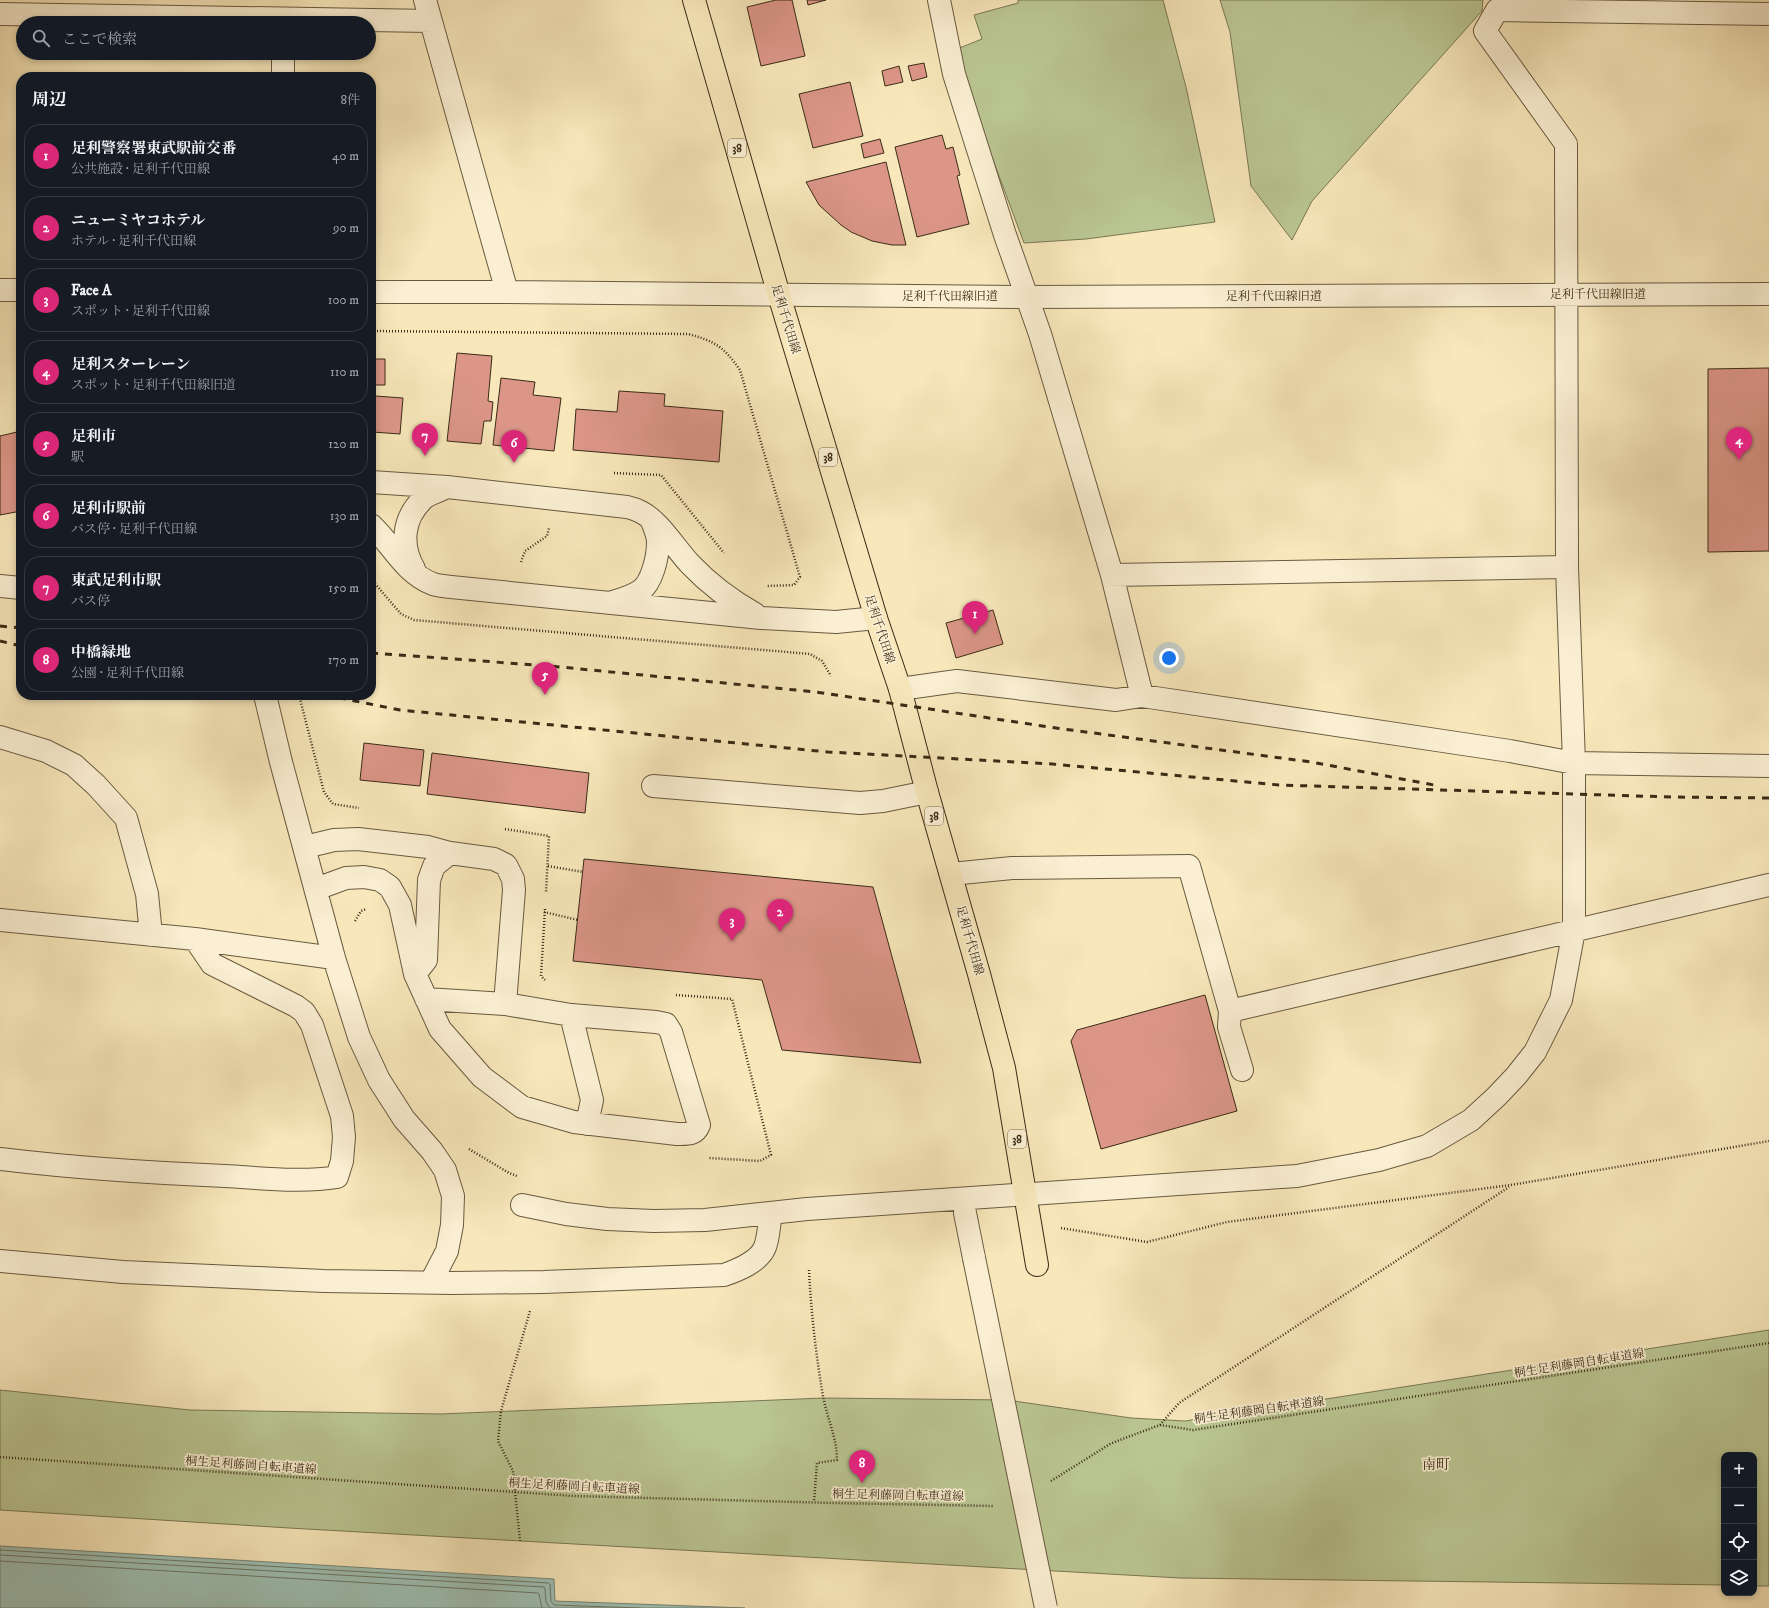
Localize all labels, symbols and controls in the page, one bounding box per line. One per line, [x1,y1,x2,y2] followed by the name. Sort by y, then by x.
[16,16,376,60] search box
[30,27,52,49] icon: search
[62,30,137,49] text: ここで検索
[32,89,66,111] text: 周辺
[340,92,360,108] text: 8件
[71,139,236,158] text: 足利警察署東武駅前交番
[728,139,746,157] road number: 38
[44,148,48,164] text: 1
[332,148,359,164] text: 40 m
[71,161,210,177] text: 公共施設 · 足利千代田線
[71,211,205,230] text: ニューミヤコホテル
[43,220,49,236] text: 2
[333,220,359,236] text: 90 m
[71,233,196,249] text: ホテル · 足利千代田線
[71,281,112,300] text: Face A
[768,283,803,356] street label: 足利千代田線
[1550,287,1646,302] street label: 足利千代田線旧道
[902,289,998,304] street label: 足利千代田線旧道
[1226,289,1322,304] street label: 足利千代田線旧道
[44,292,48,308] text: 3
[328,292,359,308] text: 100 m
[71,303,210,319] text: スポット · 足利千代田線
[71,355,190,374] text: 足利スターレーン
[42,364,50,380] text: 4
[330,364,359,380] text: 110 m
[71,377,236,393] text: スポット · 足利千代田線旧道
[412,423,438,456] pin: 7
[71,427,116,446] text: 足利市
[1726,427,1752,460] pin: 4
[501,430,527,463] pin: 6
[43,436,49,452] text: 5
[328,436,359,452] text: 120 m
[819,448,837,466] road number: 38
[71,449,84,465] text: 駅
[71,499,146,518] text: 足利市駅前
[43,508,49,524] text: 6
[330,508,359,524] text: 130 m
[71,521,197,537] text: バス停 · 足利千代田線
[71,571,161,590] text: 東武足利市駅
[43,580,49,596] text: 7
[328,580,359,596] text: 150 m
[71,593,110,609] text: バス停
[861,593,898,666] street label: 足利千代田線
[962,601,988,634] pin: 1
[71,643,131,662] text: 中橋緑地
[1159,648,1179,668] your location
[43,652,49,668] text: 8
[328,652,359,668] text: 170 m
[532,662,558,695] pin: 5
[71,665,184,681] text: 公園 · 足利千代田線
[925,807,943,825] road number: 38
[767,899,793,932] pin: 2
[952,903,987,977] street label: 足利千代田線
[719,908,745,941] pin: 3
[1008,1130,1026,1148] road number: 38
[1513,1346,1645,1381] street label: 桐生足利藤岡自転車道線
[1193,1394,1325,1427] street label: 桐生足利藤岡自転車道線
[849,1450,875,1483] pin: 8
[1721,1452,1757,1596] map controls
[1721,1452,1757,1488] button: +
[185,1453,317,1478] street label: 桐生足利藤岡自転車道線
[1422,1456,1450,1474] district label: 南町
[508,1476,640,1497] street label: 桐生足利藤岡自転車道線
[832,1487,964,1504] street label: 桐生足利藤岡自転車道線
[1721,1488,1757,1524] button: −
[1721,1524,1757,1560] button: locate
[1721,1560,1757,1596] button: layers

